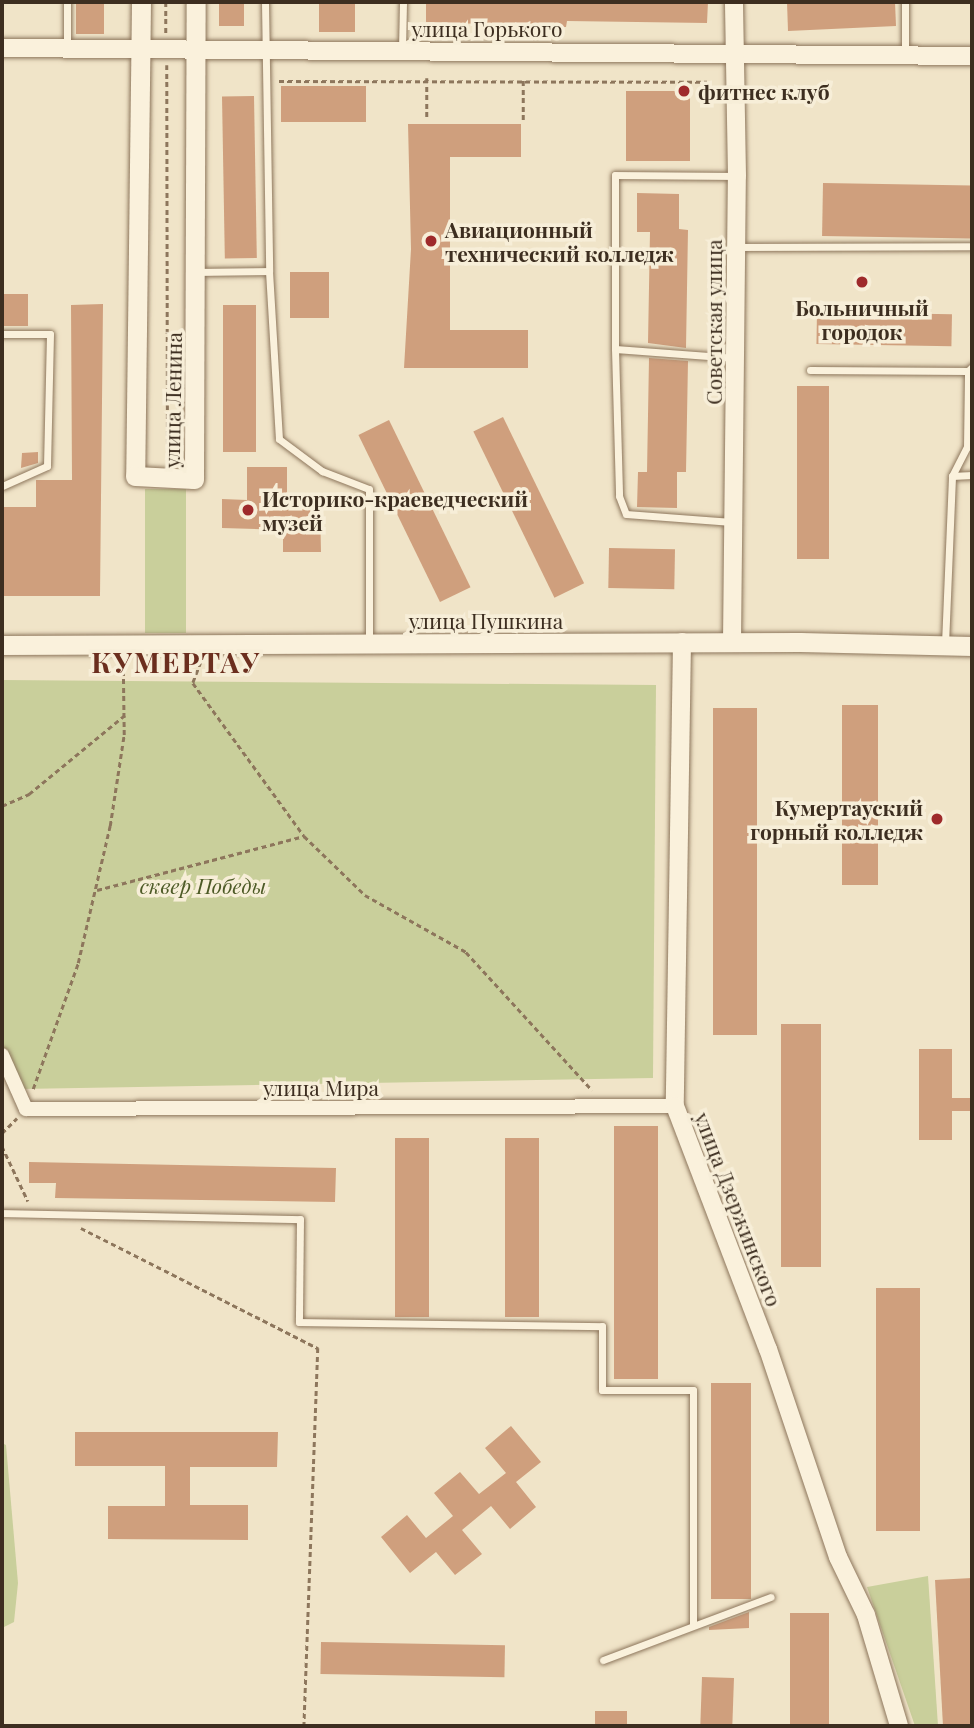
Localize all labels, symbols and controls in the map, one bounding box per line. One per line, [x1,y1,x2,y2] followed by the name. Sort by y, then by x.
[411,15,563,41] street label: улица Горького
[698,78,830,104] place label: фитнес клуб
[676,83,692,99] marker: фитнес клуб
[445,216,674,266] place label: Авиационный технический колледж
[423,233,439,249] marker: Авиационный технический колледж
[700,239,726,405] street label: Советская улица
[852,272,872,292] marker: Больничный городок
[795,294,929,344] place label: Больничный городок
[158,332,186,468] street label: улица Ленина
[262,485,528,535] place label: Историко-краеведческий музей
[240,502,256,518] marker: Историко-краеведческий музей
[409,607,563,633] street label: улица Пушкина
[92,645,260,679] district label: КУМЕРТАУ
[750,794,923,844] place label: Кумертауский горный колледж
[929,811,945,827] marker: Кумертауский горный колледж
[140,872,266,898] park label: сквер Победы
[263,1074,379,1100] street label: улица Мира
[690,1108,788,1310] street label: улица Дзержинского

